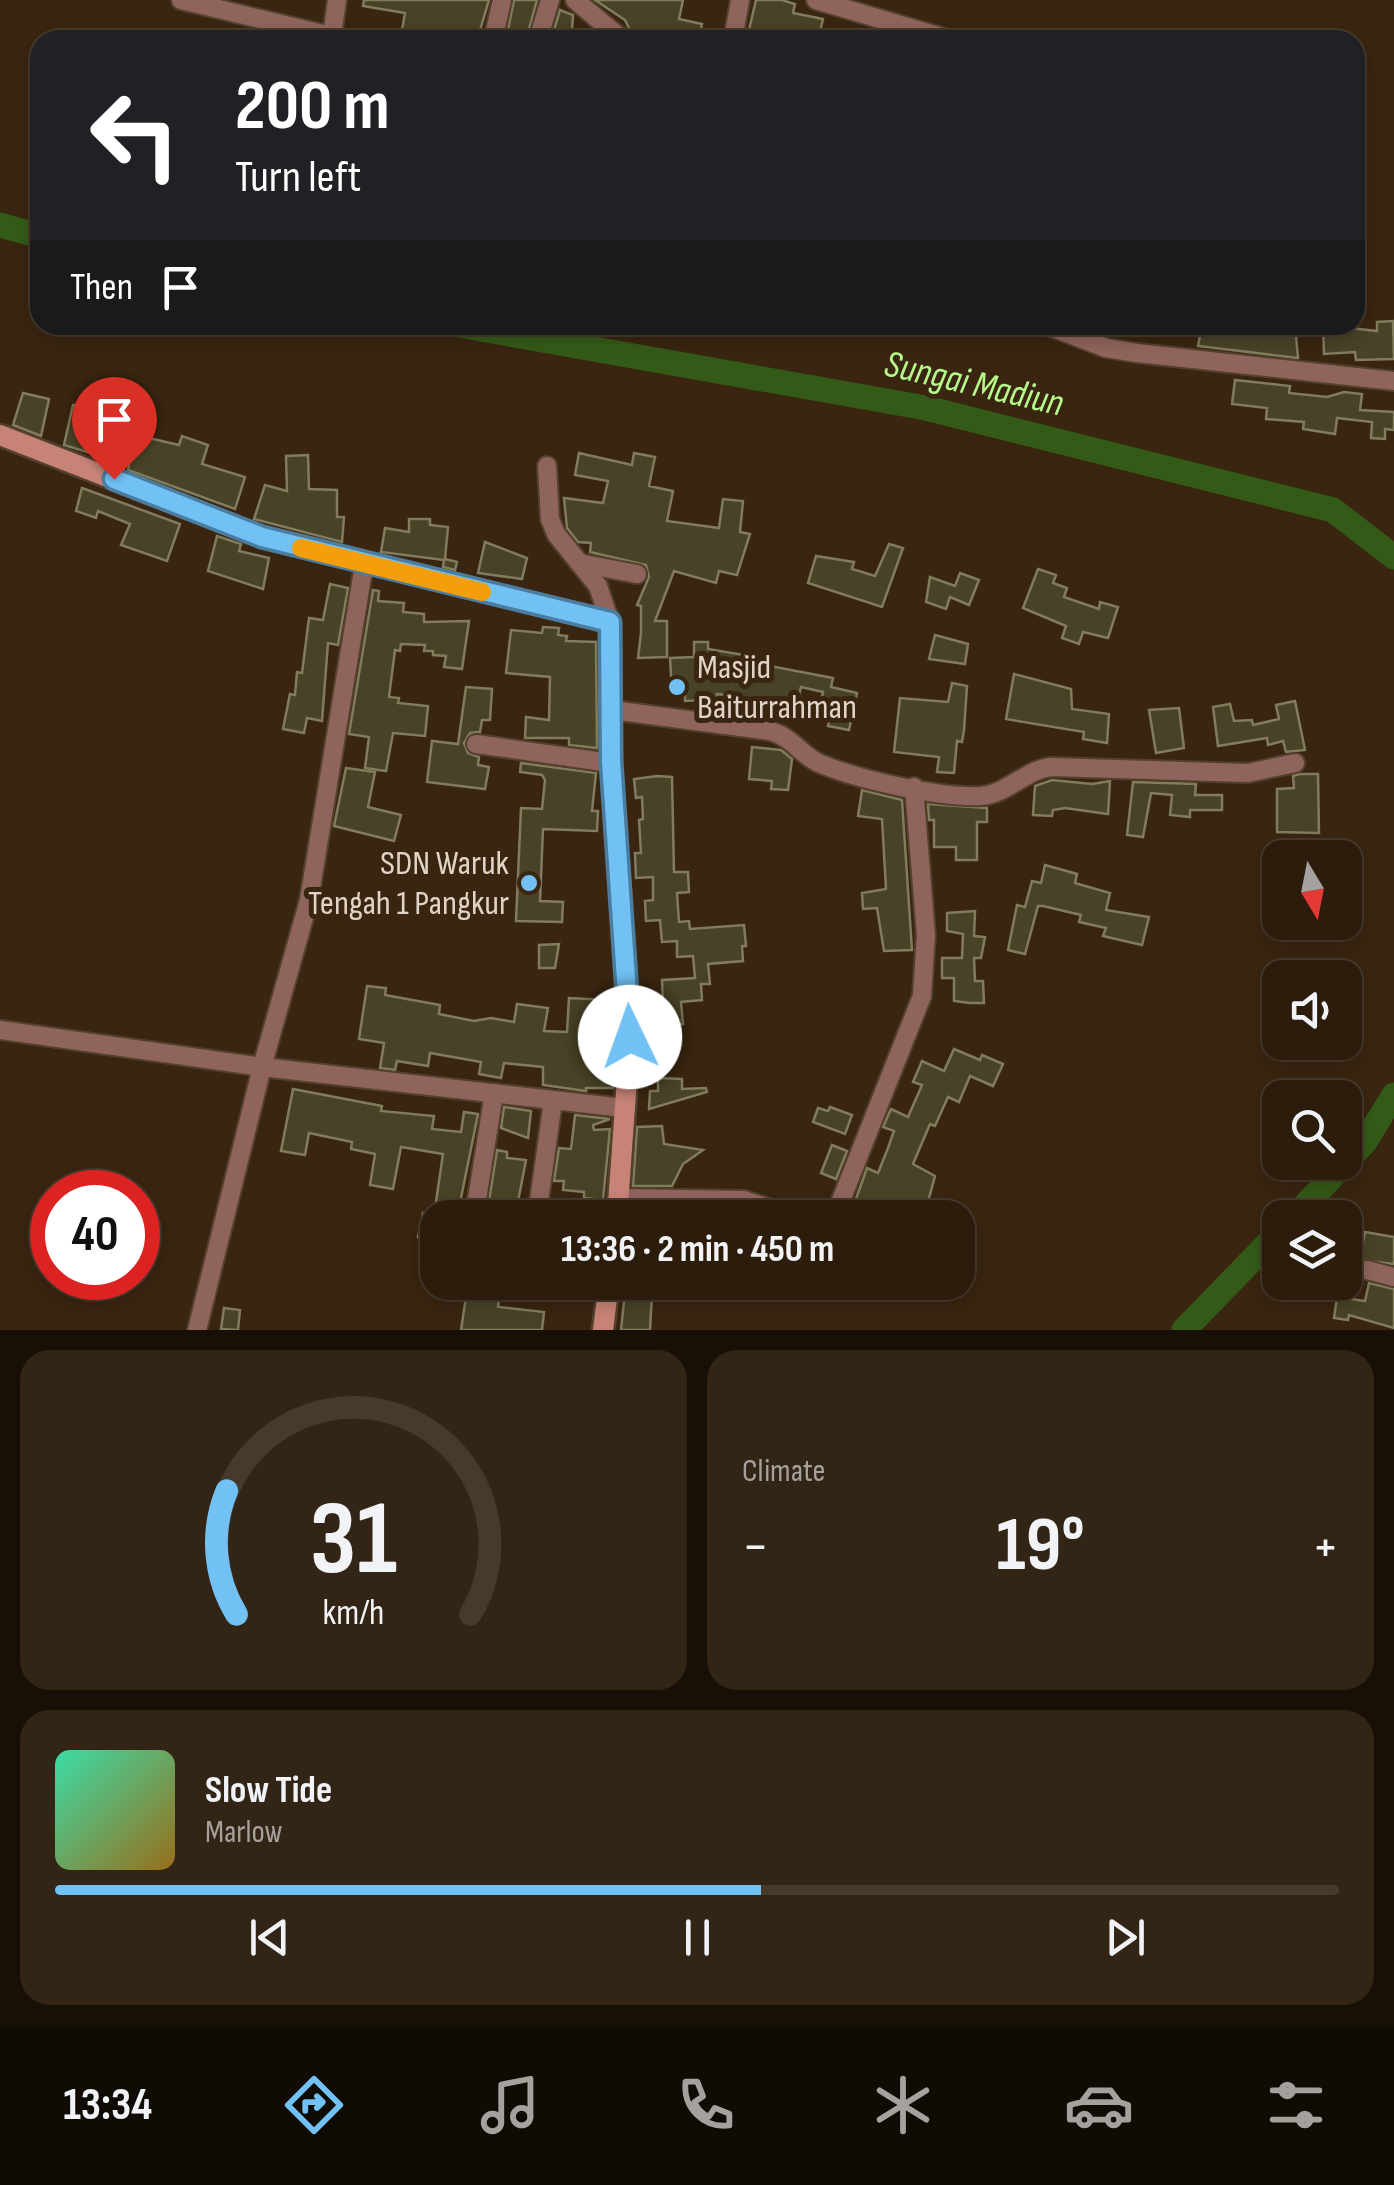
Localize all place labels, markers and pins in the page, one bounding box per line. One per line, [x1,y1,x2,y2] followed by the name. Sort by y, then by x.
[72,377,157,480] pin
[697,646,857,729] place label: Masjid Baiturrahman
[666,676,688,698] marker: Masjid Baiturrahman
[308,842,510,925] place label: SDN Waruk Tengah 1 Pangkur
[518,872,540,894] marker: SDN Waruk Tengah 1 Pangkur

